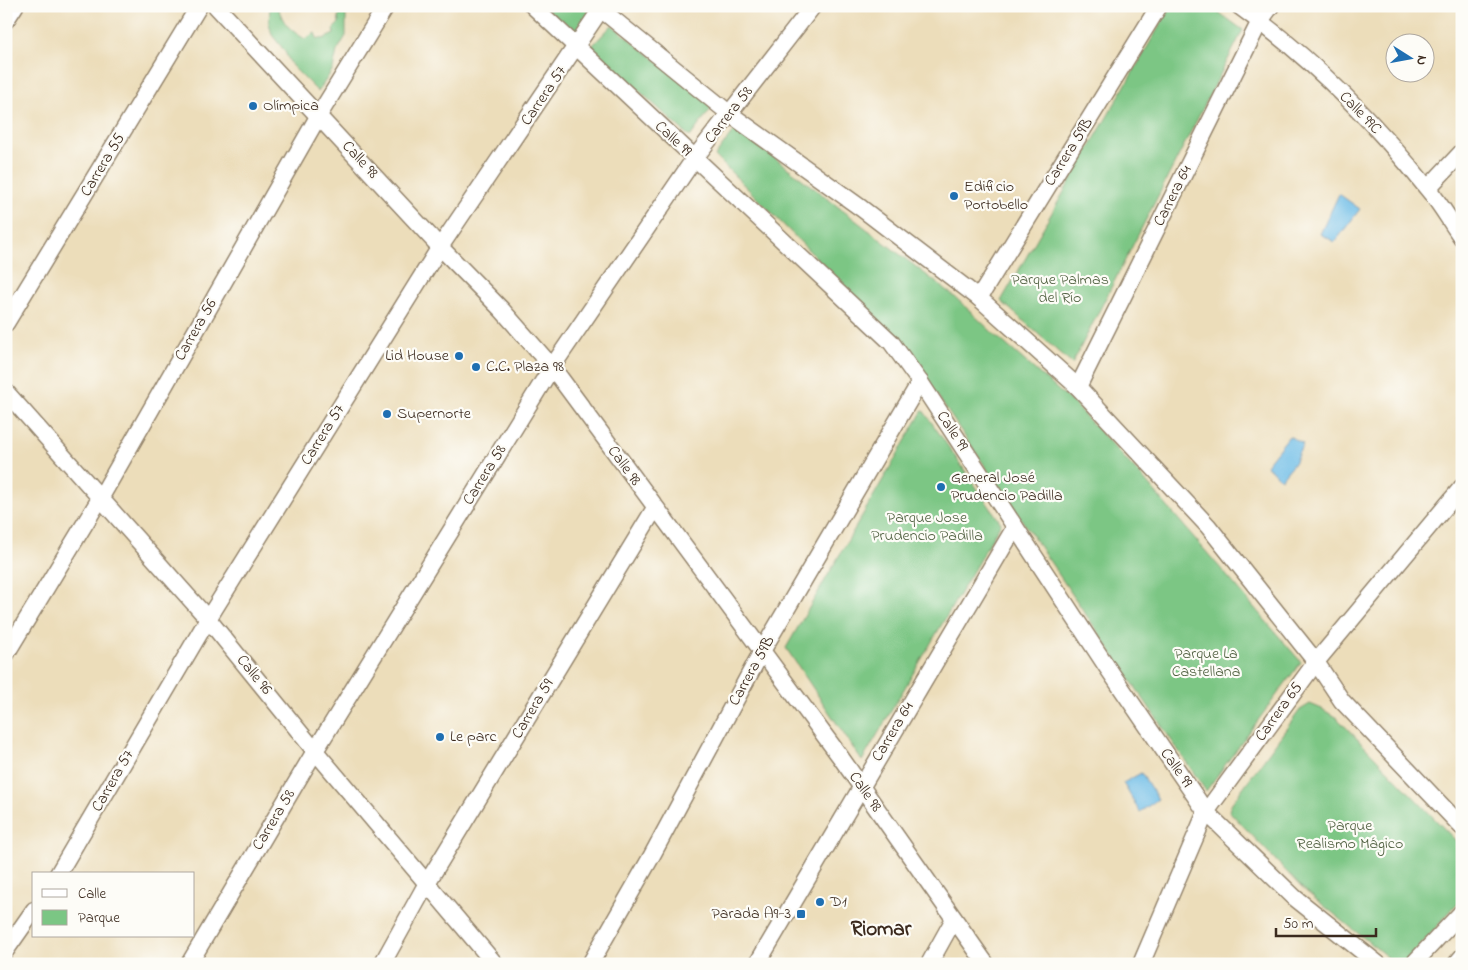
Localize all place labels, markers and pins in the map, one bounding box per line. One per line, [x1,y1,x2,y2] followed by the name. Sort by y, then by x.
[263,94,319,118] place label: Olímpica
[247,100,259,112] marker: Olímpica
[964,175,1028,217] place label: Edificio Portobello
[948,190,960,202] marker: Edificio Portobello
[385,344,450,368] place label: Lid House
[453,350,465,362] marker: Lid House
[486,355,564,379] place label: C.C. Plaza 98
[470,361,482,373] marker: C.C. Plaza 98
[397,402,472,426] place label: Supernorte
[381,408,393,420] marker: Supernorte
[951,466,1063,508] place label: General José Prudencio Padilla
[935,481,947,493] marker: General José Prudencio Padilla
[450,725,497,749] place label: Le parc
[434,731,446,743] marker: Le parc
[829,890,847,914] place label: D1
[814,896,826,908] marker: D1
[712,902,791,926] place label: Parada A9-3
[795,908,807,920] marker: Parada A9-3

